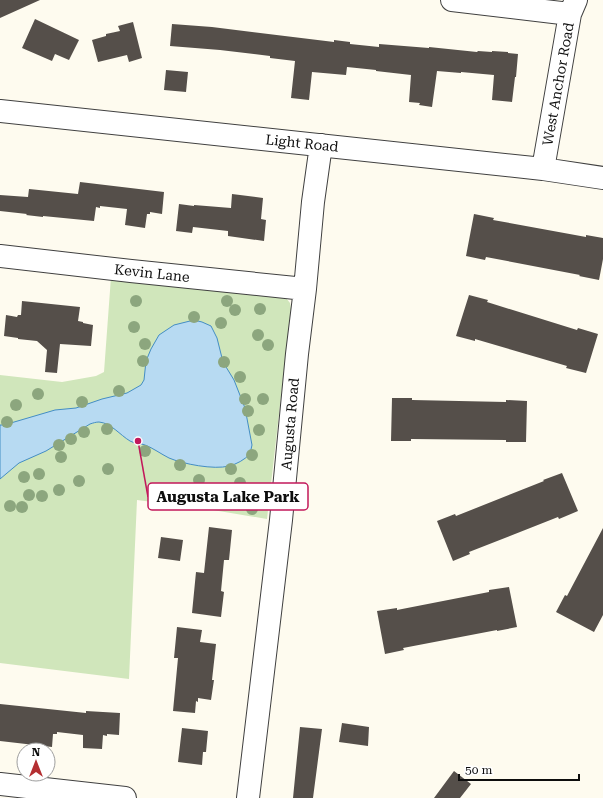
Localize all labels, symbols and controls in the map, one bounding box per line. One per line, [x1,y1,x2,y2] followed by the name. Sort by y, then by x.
[539,21,577,147] street label: West Anchor Road
[265,131,339,155] street label: Light Road
[114,261,191,285] street label: Kevin Lane
[278,377,302,471] street label: Augusta Road
[148,483,308,510] callout: Augusta Lake Park
[156,488,300,506] text: Augusta Lake Park
[16,742,56,782] north arrow
[32,746,41,759] text: N
[459,756,579,782] scale bar
[465,763,492,777] text: 50 m

